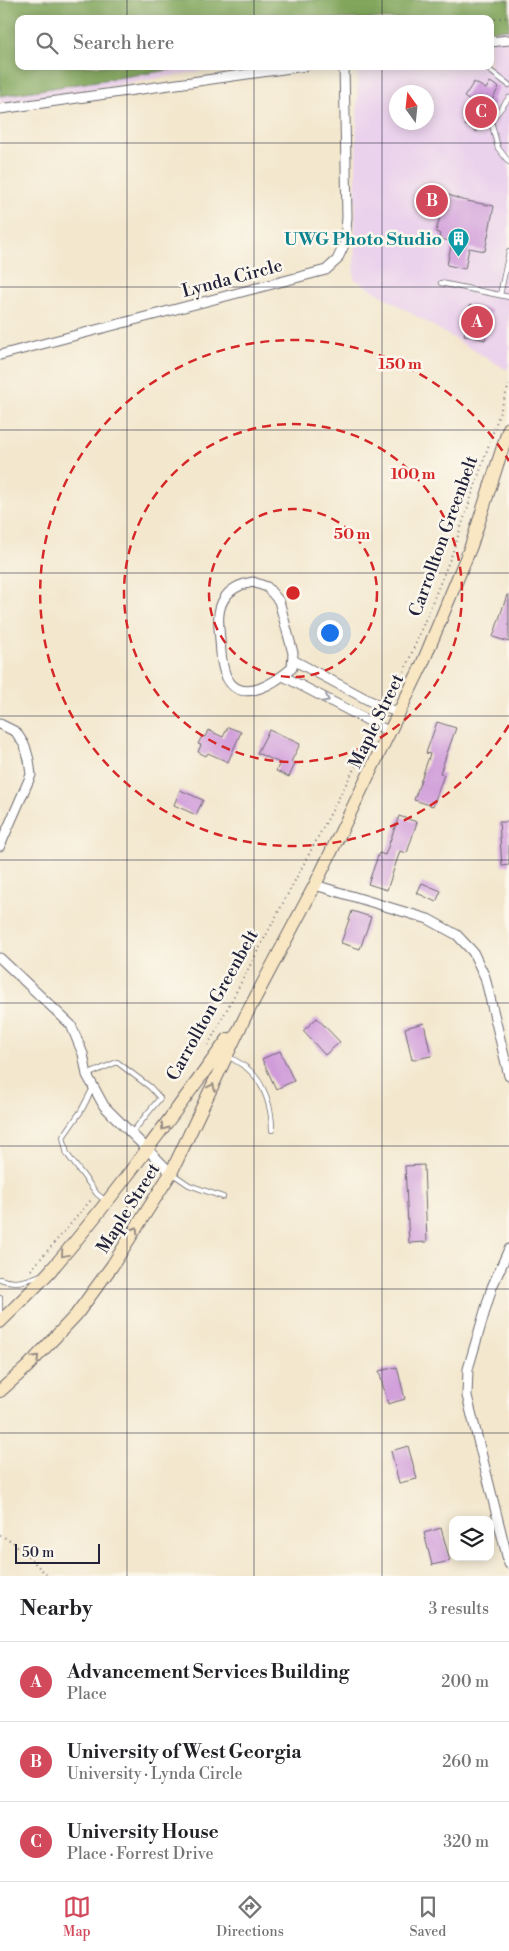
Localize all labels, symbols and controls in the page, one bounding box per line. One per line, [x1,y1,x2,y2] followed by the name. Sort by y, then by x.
[15,15,494,70] search box
[33,29,61,57] icon: search
[73,31,174,55] text: Search here
[389,85,434,130] north arrow
[465,93,497,131] pin: C
[416,182,448,220] pin: B
[446,227,470,258] building icon: UWG Photo Studio
[284,228,442,251] place label: UWG Photo Studio
[179,254,285,303] street label: Lynda Circle
[461,303,493,341] pin: A
[378,355,422,374] text: 150 m
[404,452,483,620] street label: Carrollton Greenbelt
[391,465,436,484] text: 100 m
[334,525,370,544] text: 50 m
[284,584,302,602] centre of rings
[317,620,343,646] your location
[344,670,410,772] street label: Maple Street
[320,693,329,703] one-way arrow
[161,925,264,1085] street label: Carrollton Greenbelt
[206,1083,216,1092] one-way arrow
[161,1121,170,1130] one-way arrow
[92,1158,166,1258] street label: Maple Street
[129,1226,139,1235] one-way arrow
[60,1249,69,1258] one-way arrow
[30,1354,39,1363] one-way arrow
[449,1516,494,1561] map controls
[449,1516,494,1561] button: layers
[15,1541,100,1564] scale bar
[22,1544,54,1562] text: 50 m
[20,1596,93,1622] text: Nearby
[428,1599,489,1619] text: 3 results
[67,1660,349,1684] text: Advancement Services Building
[30,1672,42,1692] text: A
[441,1672,489,1692] text: 200 m
[67,1684,107,1704] text: Place
[67,1740,301,1764] text: University of West Georgia
[30,1752,42,1772] text: B
[442,1752,489,1772] text: 260 m
[67,1764,242,1784] text: University · Lynda Circle
[67,1820,219,1844] text: University House
[30,1832,42,1852] text: C
[443,1832,489,1852] text: 320 m
[67,1844,213,1864] text: Place · Forrest Drive
[63,1893,91,1941] tab: Map
[216,1893,284,1941] tab: Directions
[409,1893,446,1941] tab: Saved

